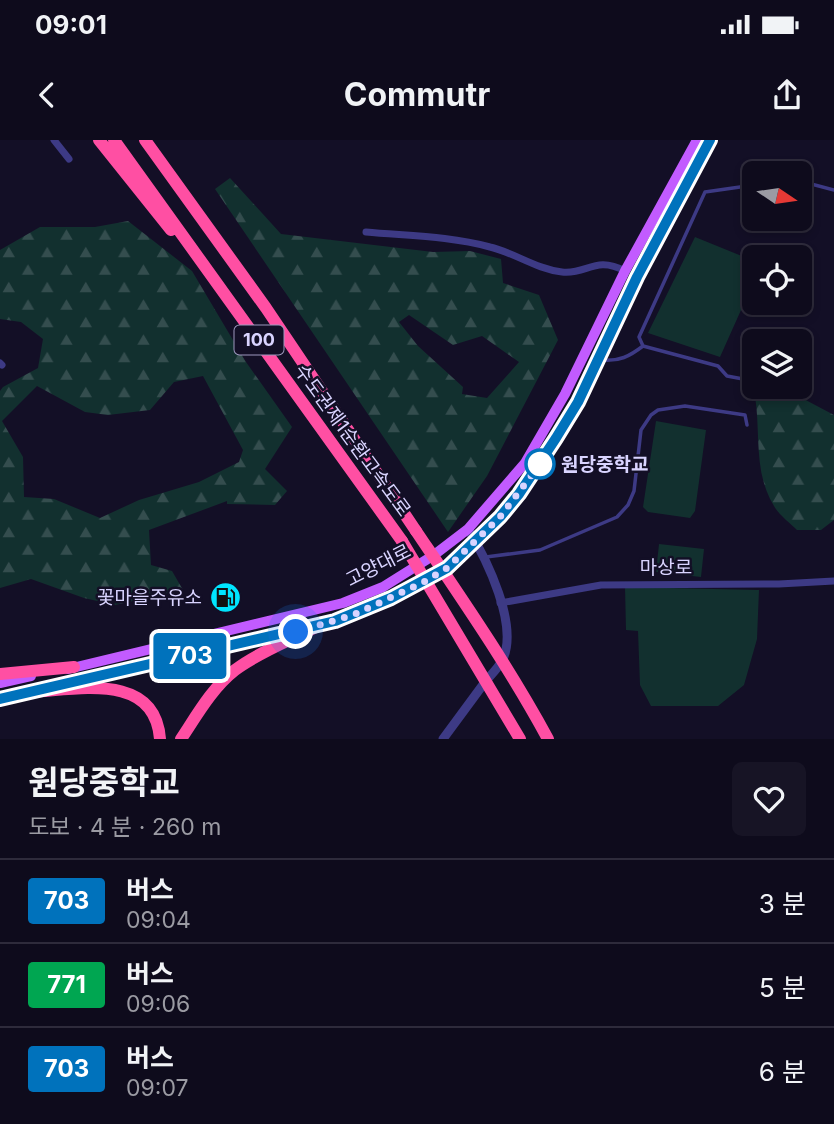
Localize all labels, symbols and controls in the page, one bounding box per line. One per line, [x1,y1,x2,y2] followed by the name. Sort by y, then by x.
[35,9,107,40] text: 09:01
[344,75,490,114] text: Commutr
[28,76,66,114] icon: back
[768,76,806,114] icon: share
[742,161,812,231] north arrow
[742,161,812,399] map controls
[742,245,812,315] button: locate
[234,326,284,355] road number: 100
[742,329,812,399] button: layers
[290,360,416,521] street label: 수도권제1순환고속도로
[525,449,555,479] marker: 원당중학교
[561,453,648,476] place label: 원당중학교
[342,539,415,592] street label: 고양대로
[640,556,692,579] street label: 마상로
[208,580,242,614] fuel station icon: 꽃마을주유소
[97,586,202,609] place label: 꽃마을주유소
[278,614,313,649] your location
[150,633,230,679] line badge: 703
[167,641,213,670] text: 703
[28,762,180,802] text: 원당중학교
[732,762,806,836] button: heart
[28,813,221,841] text: 도보 · 4 분 · 260 m
[126,874,174,905] text: 버스
[44,886,89,915] text: 703
[759,888,806,919] text: 3 분
[126,906,191,934] text: 09:04
[126,958,174,989] text: 버스
[47,970,86,999] text: 771
[759,972,806,1003] text: 5 분
[126,990,190,1018] text: 09:06
[126,1042,174,1073] text: 버스
[44,1054,89,1083] text: 703
[759,1056,806,1087] text: 6 분
[126,1074,188,1102] text: 09:07

